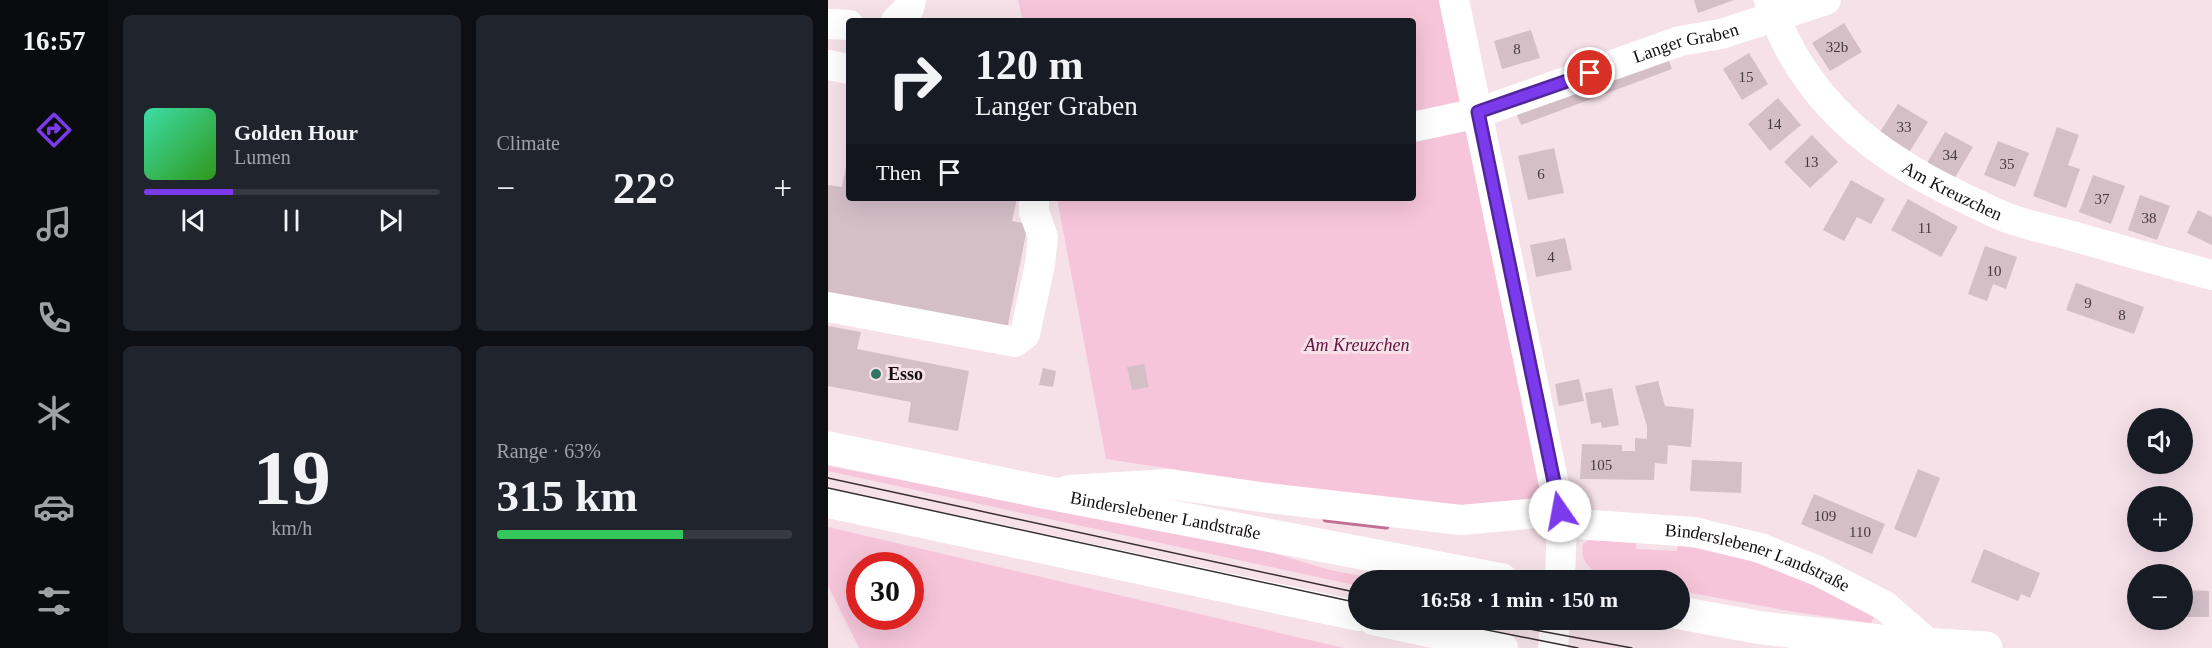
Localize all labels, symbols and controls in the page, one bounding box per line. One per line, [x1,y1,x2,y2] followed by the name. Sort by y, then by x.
[1630,19,1741,67] street label: Langer Graben
[23,26,86,56] text: 16:57
[1826,39,1848,55] house number: 32b
[1513,41,1521,57] house number: 8
[876,42,954,120] icon: right
[975,42,1084,88] text: 120 m
[1564,47,1615,98] pin
[1573,56,1606,89] icon: arrive
[1739,69,1754,85] house number: 15
[975,91,1138,121] text: Langer Graben
[33,109,75,151] icon: directions
[1767,116,1782,132] house number: 14
[1897,119,1912,135] house number: 33
[234,120,358,145] text: Golden Hour
[497,132,560,154] text: Climate
[234,146,291,168] text: Lumen
[1943,147,1958,163] house number: 34
[1804,154,1819,170] house number: 13
[933,156,966,189] icon: arrive
[2000,156,2015,172] house number: 35
[1899,157,2005,225] street label: Am Kreuzchen
[876,160,921,185] text: Then
[613,163,676,213] text: 22°
[1537,166,1545,182] house number: 6
[497,170,515,206] text: −
[773,170,792,206] text: +
[2095,191,2110,207] house number: 37
[33,203,75,245] icon: music
[177,204,210,237] icon: previous
[275,204,308,237] icon: pause
[374,204,407,237] icon: next
[2142,210,2157,226] house number: 38
[1918,220,1932,236] house number: 11
[1547,249,1555,265] house number: 4
[1987,263,2002,279] house number: 10
[2084,295,2092,311] house number: 9
[33,297,75,339] icon: phone
[2118,307,2126,323] house number: 8
[1304,335,1409,355] park label: Am Kreuzchen
[888,364,923,384] place label: Esso
[869,367,883,381] marker: Esso
[33,392,75,434] icon: climate
[2127,408,2193,630] map controls
[2127,408,2193,474] button: sound
[253,434,331,521] text: 19
[497,440,601,462] text: Range · 63%
[1590,457,1612,473] house number: 105
[497,471,638,521] text: 315 km
[1528,479,1592,543] position arrow
[33,486,75,528] icon: car
[2127,486,2193,552] button: +
[1068,487,1262,543] street label: Binderslebener Landstraße
[1814,508,1836,524] house number: 109
[271,517,312,539] text: km/h
[1664,520,1853,596] street label: Binderslebener Landstraße
[1849,524,1871,540] house number: 110
[846,552,924,630] speed limit sign: 30
[2127,564,2193,630] button: −
[33,580,75,622] icon: filters
[1420,587,1618,612] text: 16:58 · 1 min · 150 m

